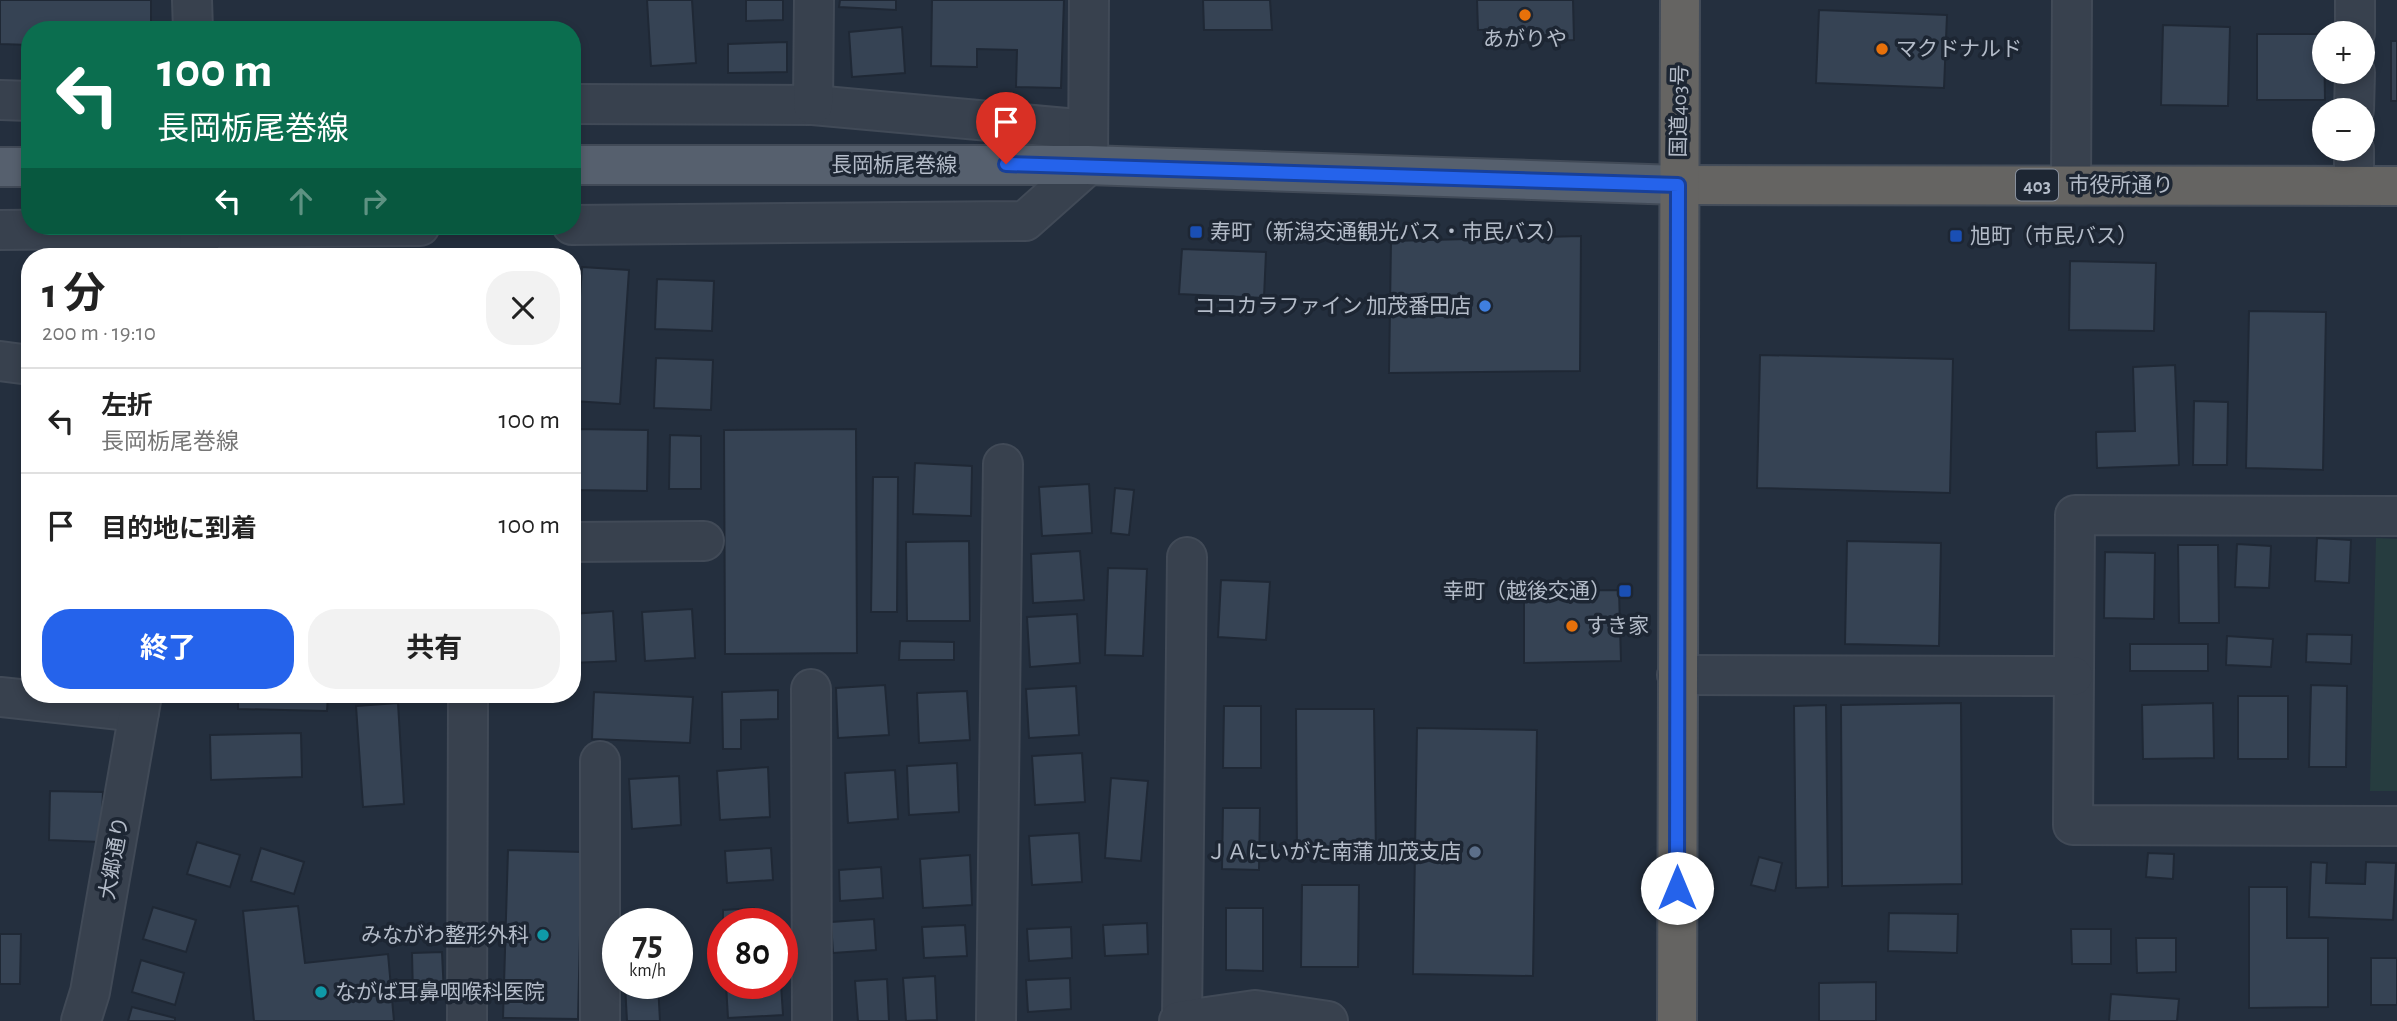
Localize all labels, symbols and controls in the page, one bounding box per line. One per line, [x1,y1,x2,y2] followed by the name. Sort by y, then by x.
[1517,7,1533,23] marker: あがりや
[2312,21,2375,161] map controls
[2312,21,2375,84] button: +
[1483,28,1567,50] place label: あがりや
[1896,38,2022,60] place label: マクドナルド
[1874,41,1890,57] marker: マクドナルド
[157,47,273,96] text: 100 m
[42,49,133,140] icon: left
[1667,64,1691,158] street label: 国道403号
[976,92,1036,164] pin
[2312,98,2375,161] button: −
[987,103,1025,141] icon: arrive
[157,113,349,145] text: 長岡栃尾巻線
[831,154,957,176] street label: 長岡栃尾巻線
[2016,169,2058,200] road number: 403
[2069,174,2174,196] street label: 市役所通り
[209,182,247,220] icon: left
[282,182,320,220] icon: ahead
[355,182,393,220] icon: right
[1210,221,1567,243] place label: 寿町（新潟交通観光バス・市民バス）
[1188,224,1204,240] marker: 寿町（新潟交通観光バス・市民バス）
[1970,225,2138,247] place label: 旭町（市民バス）
[1948,228,1964,244] marker: 旭町（市民バス）
[486,271,560,345] button: close
[42,273,105,315] text: 1 分
[1195,295,1471,317] place label: ココカラファイン 加茂番田店
[1477,298,1493,314] marker: ココカラファイン 加茂番田店
[42,322,156,345] text: 200 m · 19:10
[101,393,153,419] text: 左折
[42,402,80,440] icon: left
[499,407,560,433] text: 100 m
[101,431,239,454] text: 長岡栃尾巻線
[42,507,80,545] icon: arrive
[499,512,560,538] text: 100 m
[101,516,257,542] text: 目的地に到着
[1443,580,1611,602] place label: 幸町（越後交通）
[1617,583,1633,599] marker: 幸町（越後交通）
[42,609,294,689] button: 終了
[308,609,560,689] button: 共有
[1586,615,1649,637] place label: すき家
[1564,618,1580,634] marker: すき家
[96,815,132,901] street label: 大郷通り
[1206,841,1461,863] place label: ＪＡにいがた南蒲 加茂支店
[1467,844,1483,860] marker: ＪＡにいがた南蒲 加茂支店
[1640,851,1714,925] position arrow
[707,908,798,999] speed limit sign: 80
[361,924,529,946] place label: みながわ整形外科
[535,927,551,943] marker: みながわ整形外科
[632,927,663,962] text: 75
[629,962,666,980] text: km/h
[335,981,545,1003] place label: ながば耳鼻咽喉科医院
[313,984,329,1000] marker: ながば耳鼻咽喉科医院

